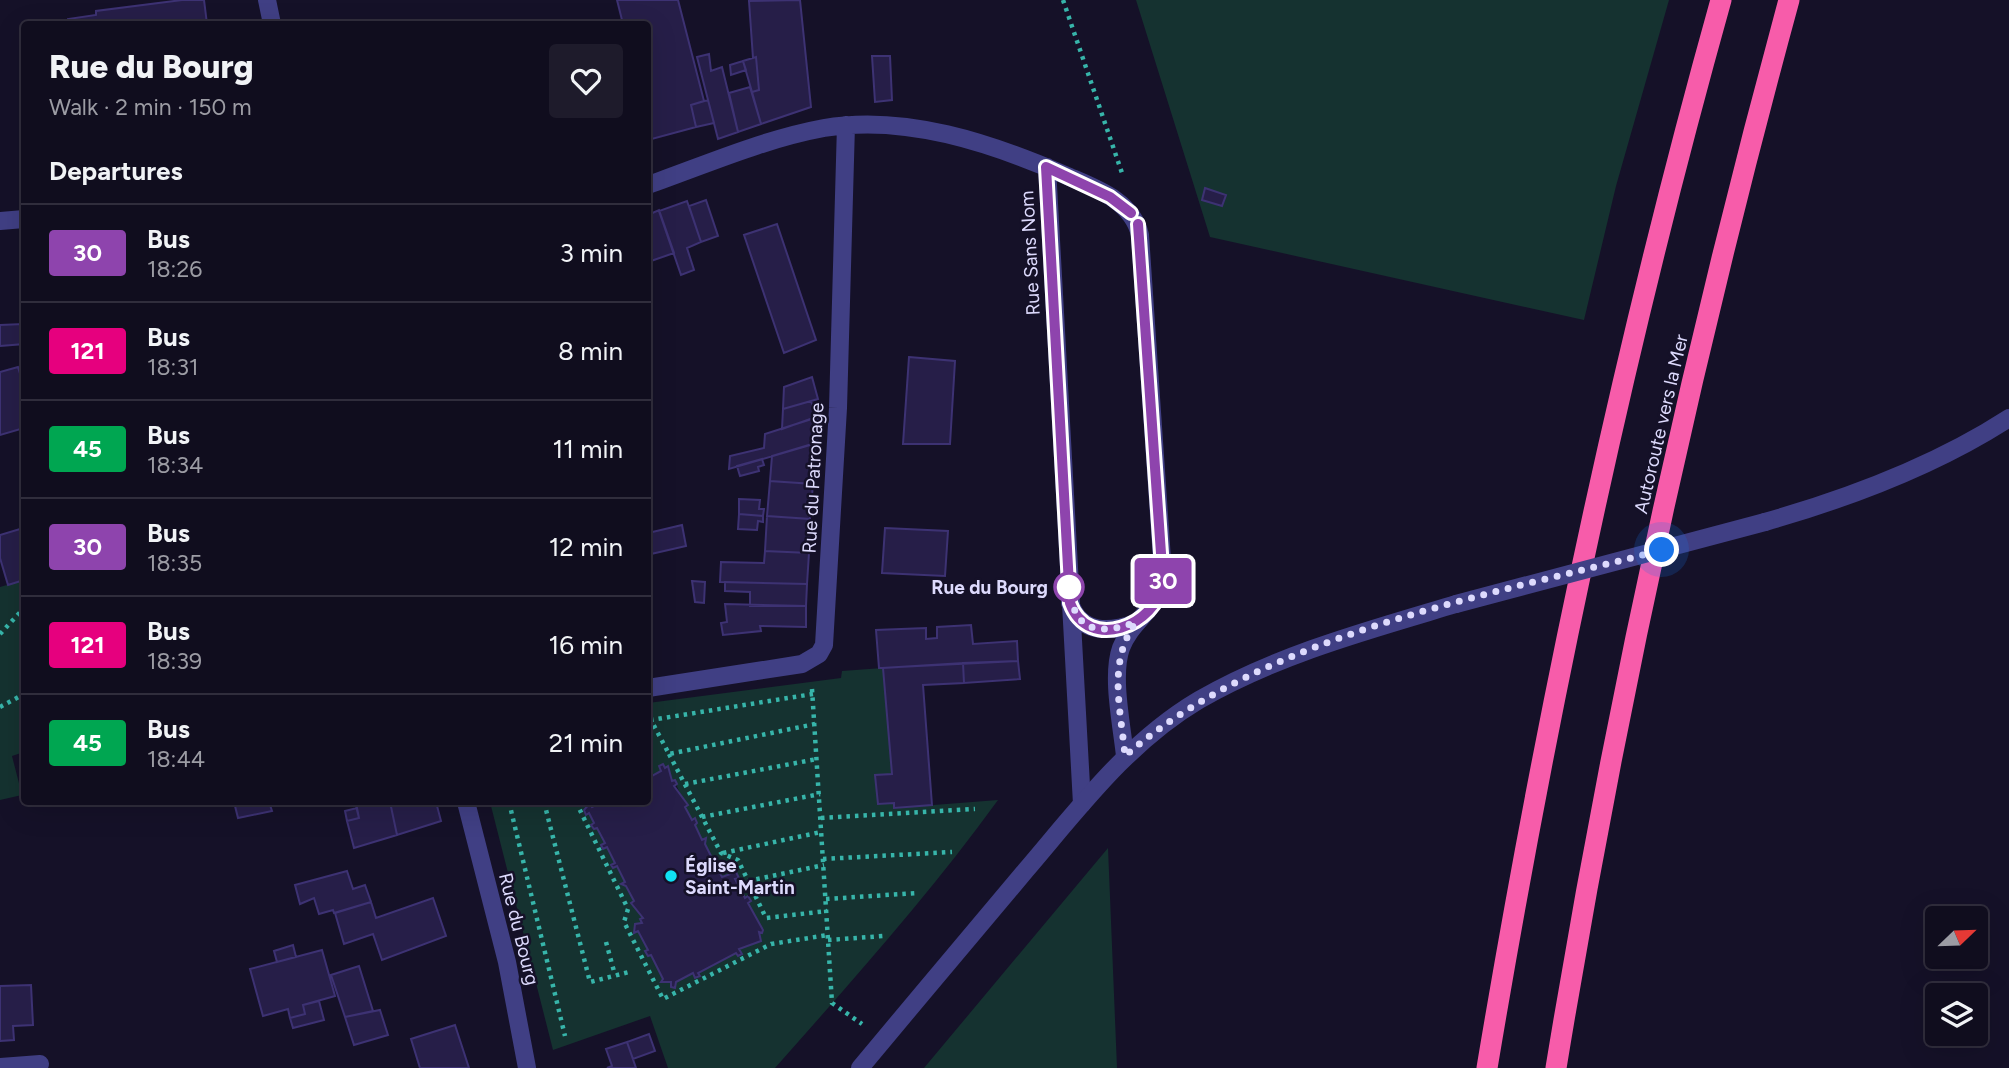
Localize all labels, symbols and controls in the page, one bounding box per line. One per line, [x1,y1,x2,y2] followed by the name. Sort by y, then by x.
[549,44,623,118] button: heart
[49,47,254,86] text: Rue du Bourg
[49,93,252,121] text: Walk · 2 min · 150 m
[49,155,183,187] text: Departures
[1015,190,1045,316] street label: Rue Sans Nom
[147,223,190,255] text: Bus
[560,237,623,269] text: 3 min
[73,238,102,267] text: 30
[147,255,202,283] text: 18:26
[147,321,190,353] text: Bus
[1629,332,1693,516] street label: Autoroute vers la Mer
[558,335,623,367] text: 8 min
[70,336,105,365] text: 121
[147,353,198,381] text: 18:31
[798,402,828,554] street label: Rue du Patronage
[147,419,190,451] text: Bus
[552,433,623,465] text: 11 min
[73,434,102,463] text: 45
[147,451,203,479] text: 18:34
[147,517,190,549] text: Bus
[549,531,623,563] text: 12 min
[73,532,102,561] text: 30
[1644,532,1679,567] your location
[147,549,202,577] text: 18:35
[1132,558,1194,604] line badge: 30
[1149,566,1177,595] text: 30
[1054,572,1084,602] marker: Rue du Bourg
[931,576,1048,599] place label: Rue du Bourg
[147,615,190,647] text: Bus
[548,629,623,661] text: 16 min
[70,630,105,659] text: 121
[147,647,202,675] text: 18:39
[147,713,190,745] text: Bus
[549,727,623,759] text: 21 min
[73,728,102,757] text: 45
[147,745,205,773] text: 18:44
[685,854,795,899] place label: Église Saint-Martin
[663,868,679,884] marker: Église Saint-Martin
[494,871,544,987] street label: Rue du Bourg
[1925,906,1988,970] north arrow
[1925,906,1988,1046] map controls
[1925,983,1988,1046] button: layers

